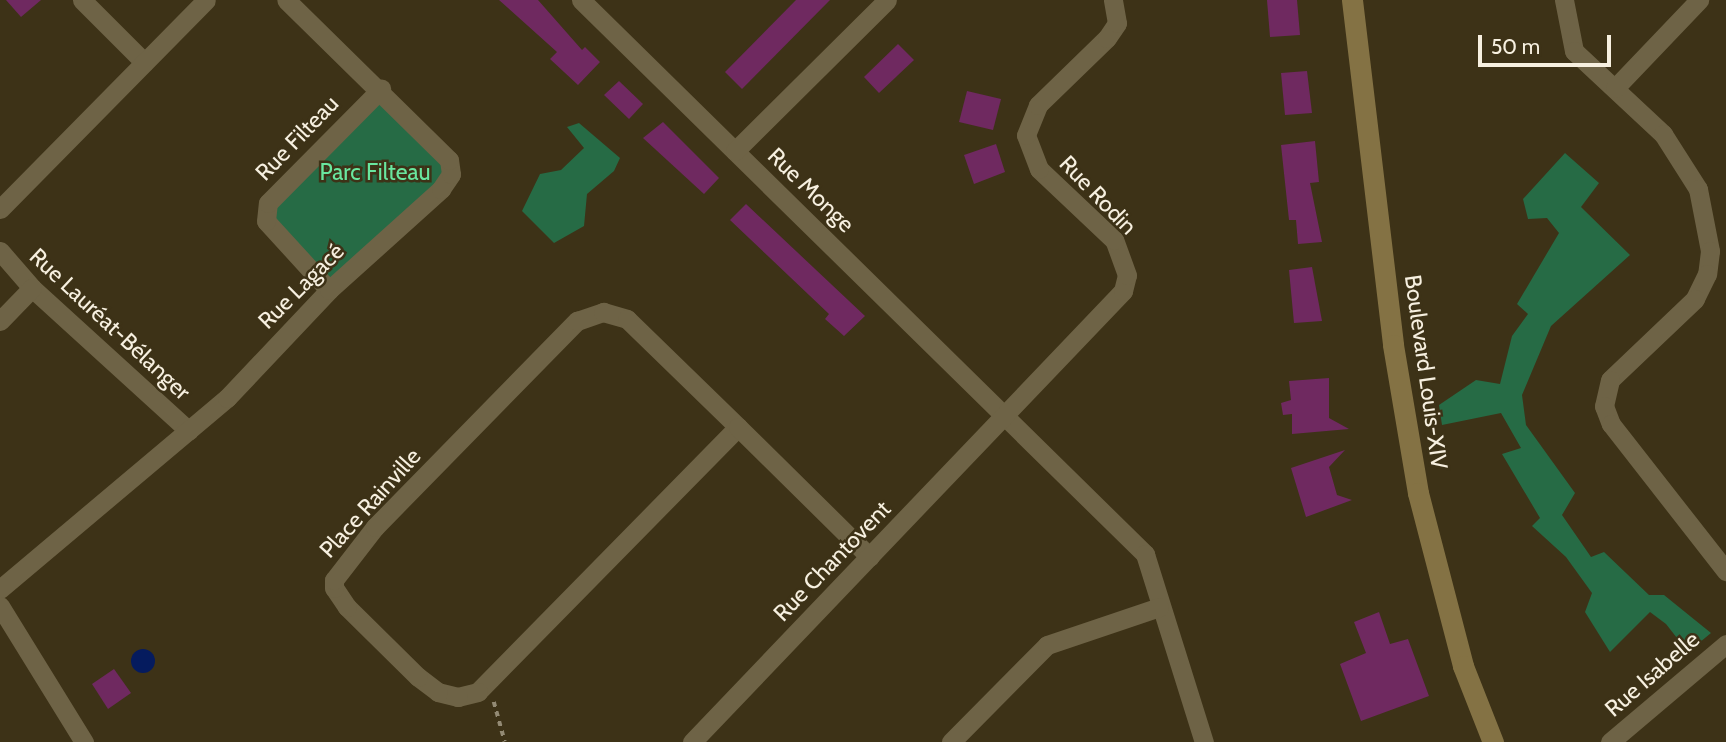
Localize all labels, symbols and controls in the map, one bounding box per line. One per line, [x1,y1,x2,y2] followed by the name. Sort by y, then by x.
[1481,21,1614,65] scale bar
[1491,34,1540,59] text: 50 m
[250,90,344,186] street label: Rue Filteau
[762,142,860,238] street label: Rue Monge
[1054,150,1142,240] street label: Rue Rodin
[319,158,431,186] park label: Parc Filteau
[252,237,350,335] street label: Rue Lagacé
[24,242,196,406] street label: Rue Lauréat-Bélanger
[1399,273,1453,471] street label: Boulevard Louis-XIV
[314,443,426,563] street label: Place Rainville
[768,495,896,627] street label: Rue Chantovent
[1599,626,1705,722] street label: Rue Isabelle

